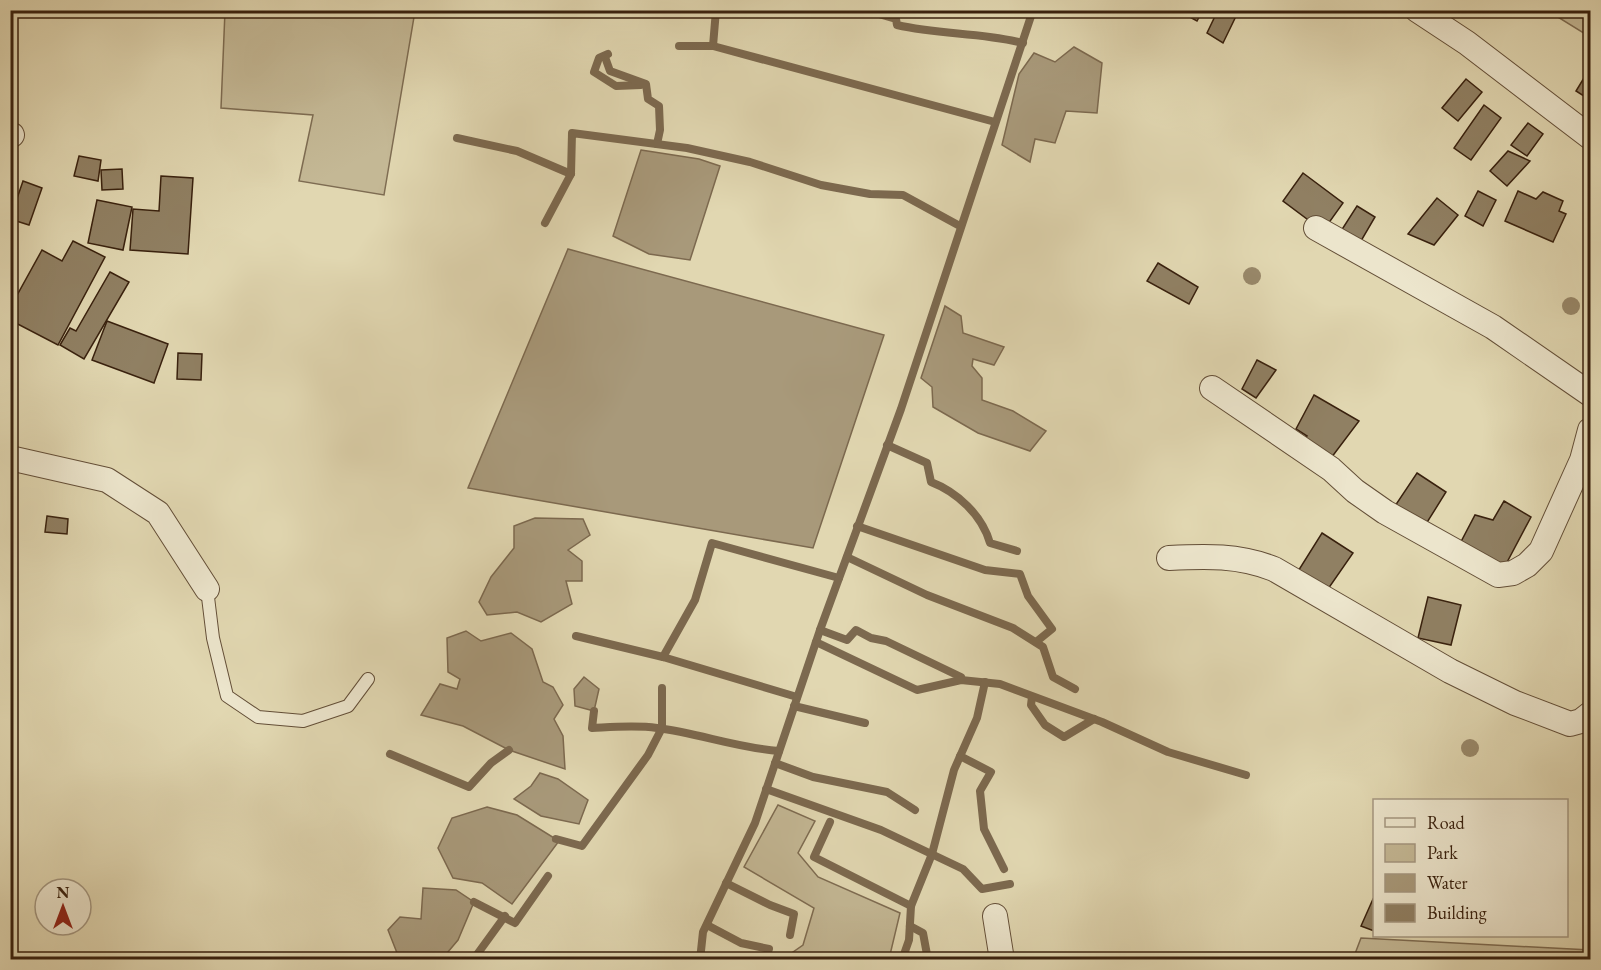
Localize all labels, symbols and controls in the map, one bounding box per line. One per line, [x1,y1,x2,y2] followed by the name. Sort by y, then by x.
[1373,799,1568,937] legend
[1427,811,1466,834] text: Road
[1427,841,1458,864] text: Park
[1427,871,1468,894] text: Water
[33,877,93,937] north arrow
[57,882,70,903] text: N
[1427,901,1487,924] text: Building

